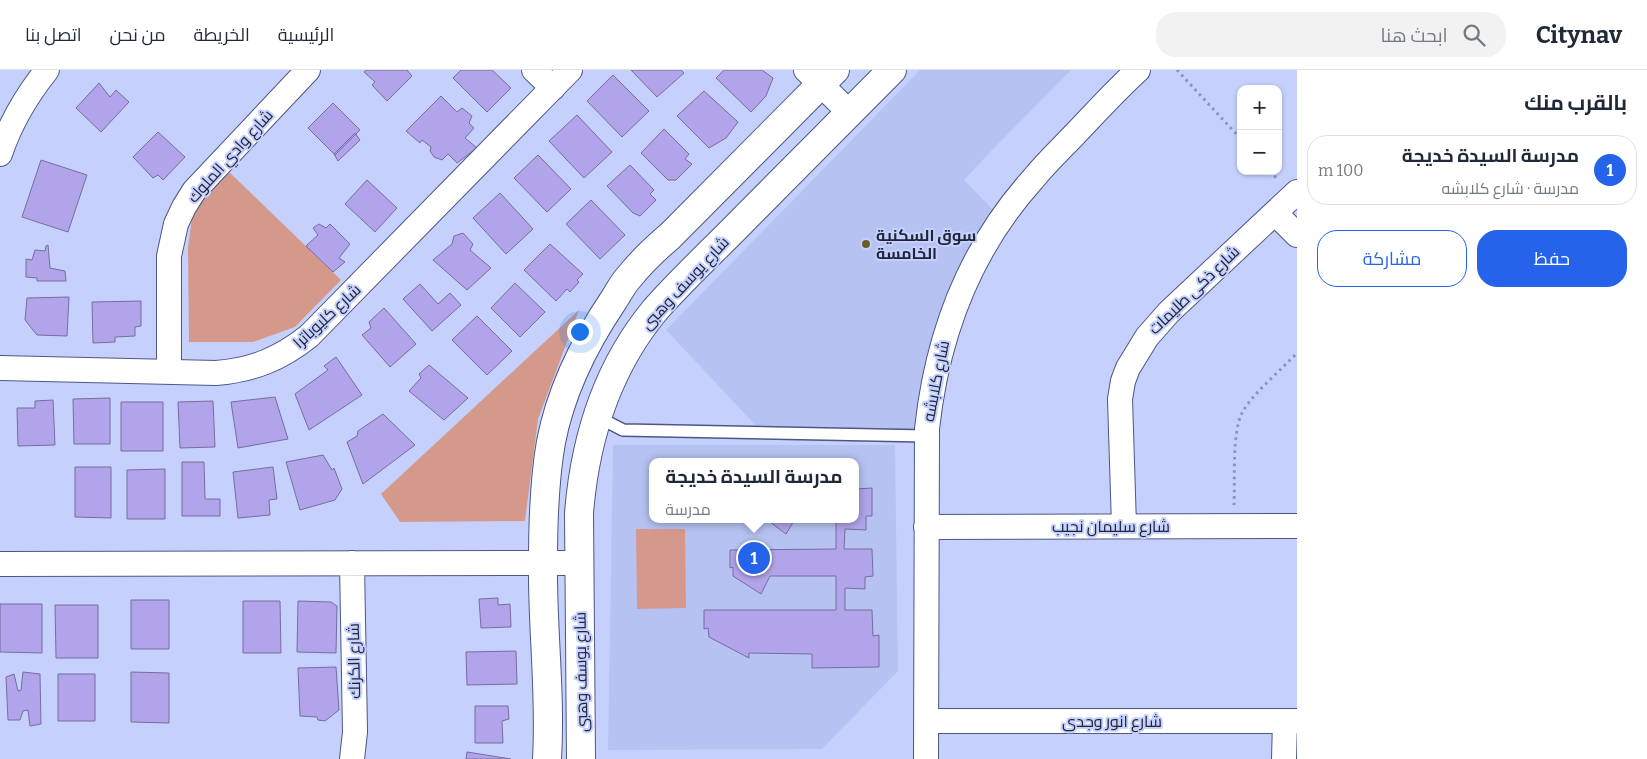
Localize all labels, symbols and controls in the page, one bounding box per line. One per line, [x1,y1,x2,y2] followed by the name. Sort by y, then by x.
[1156,12,1506,57] search box
[1460,21,1488,49] icon: search
[1536,21,1622,49] text: Citynav
[25,24,82,46] text: اتصل بنا
[110,24,166,46] text: من نحن
[194,24,250,46] text: الخريطة
[278,24,334,46] text: الرئيسية
[1380,24,1448,47] text: ابحث هنا
[1237,85,1282,175] map controls
[1237,85,1282,130] button: +
[1524,90,1627,116] text: بالقرب منك
[183,106,280,209] street label: شارع وادي الملوك
[1237,130,1282,175] button: −
[1402,144,1579,167] text: مدرسة السيدة خديجة
[1318,161,1363,180] text: 100 m
[1607,161,1613,180] text: 1
[1441,179,1579,198] text: مدرسة · شارع كلابشه
[876,226,976,263] place label: سوق السكنية الخامسة
[1317,230,1467,287] button: مشاركة
[1477,230,1627,287] button: حفظ
[637,233,734,335] street label: شارع يوسف وهبى
[860,238,872,250] marker: سوق السكنية الخامسة
[1145,242,1245,340] street label: شارع ذكى طليمات
[289,280,366,354] street label: شارع كليوباترا
[567,319,593,345] your location
[919,339,955,424] street label: شارع كلابشه
[649,458,859,523] popup
[665,465,843,488] text: مدرسة السيدة خديجة
[665,500,711,519] text: مدرسة
[1052,517,1170,538] street label: شارع سليمان نجيب
[738,539,770,577] pin: 1
[570,612,594,732] street label: شارع يوسف وهبى
[344,623,366,699] street label: شارع الكرنك
[1062,712,1162,733] street label: شارع انور وجدى

